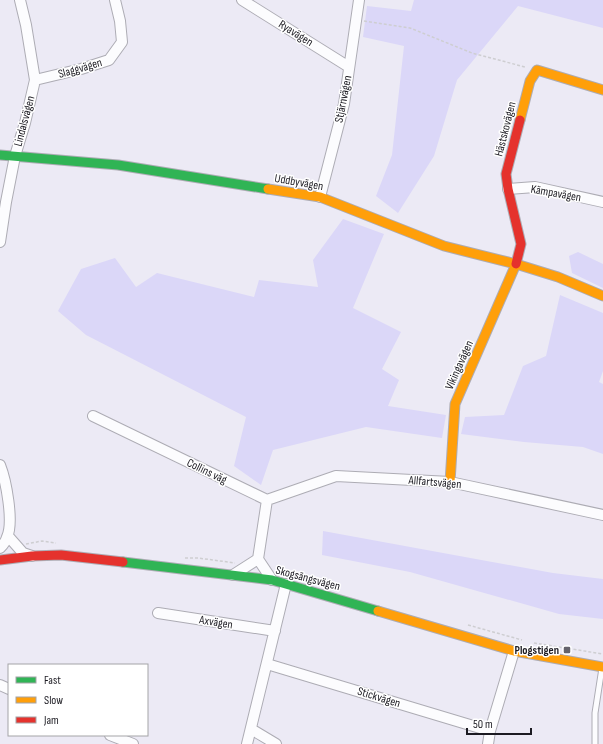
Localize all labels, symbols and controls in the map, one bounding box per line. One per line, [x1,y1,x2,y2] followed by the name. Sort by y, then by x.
[276,17,316,50] street label: Ryavägen
[56,55,104,82] street label: Slaggvägen
[332,74,355,124] street label: Stjärnvägen
[11,94,38,148] street label: Lindalsvägen
[491,100,520,158] street label: Hästskovägen
[273,171,324,194] street label: Uddbyvägen
[530,182,582,205] street label: Kämpavägen
[442,338,477,392] street label: Vikingavägen
[184,455,230,488] street label: Collins väg
[407,473,462,492] street label: Allfartsvägen
[274,563,342,594] street label: Skogsängsvägen
[197,612,234,633] street label: Axvägen
[514,643,559,658] place label: Plogstigen
[562,645,572,655] marker: Plogstigen
[8,664,148,736] legend
[44,673,61,688] text: Fast
[356,684,402,711] street label: Stickvägen
[44,693,63,708] text: Slow
[467,710,531,736] scale bar
[43,713,59,728] text: Jam
[473,717,493,732] text: 50 m

